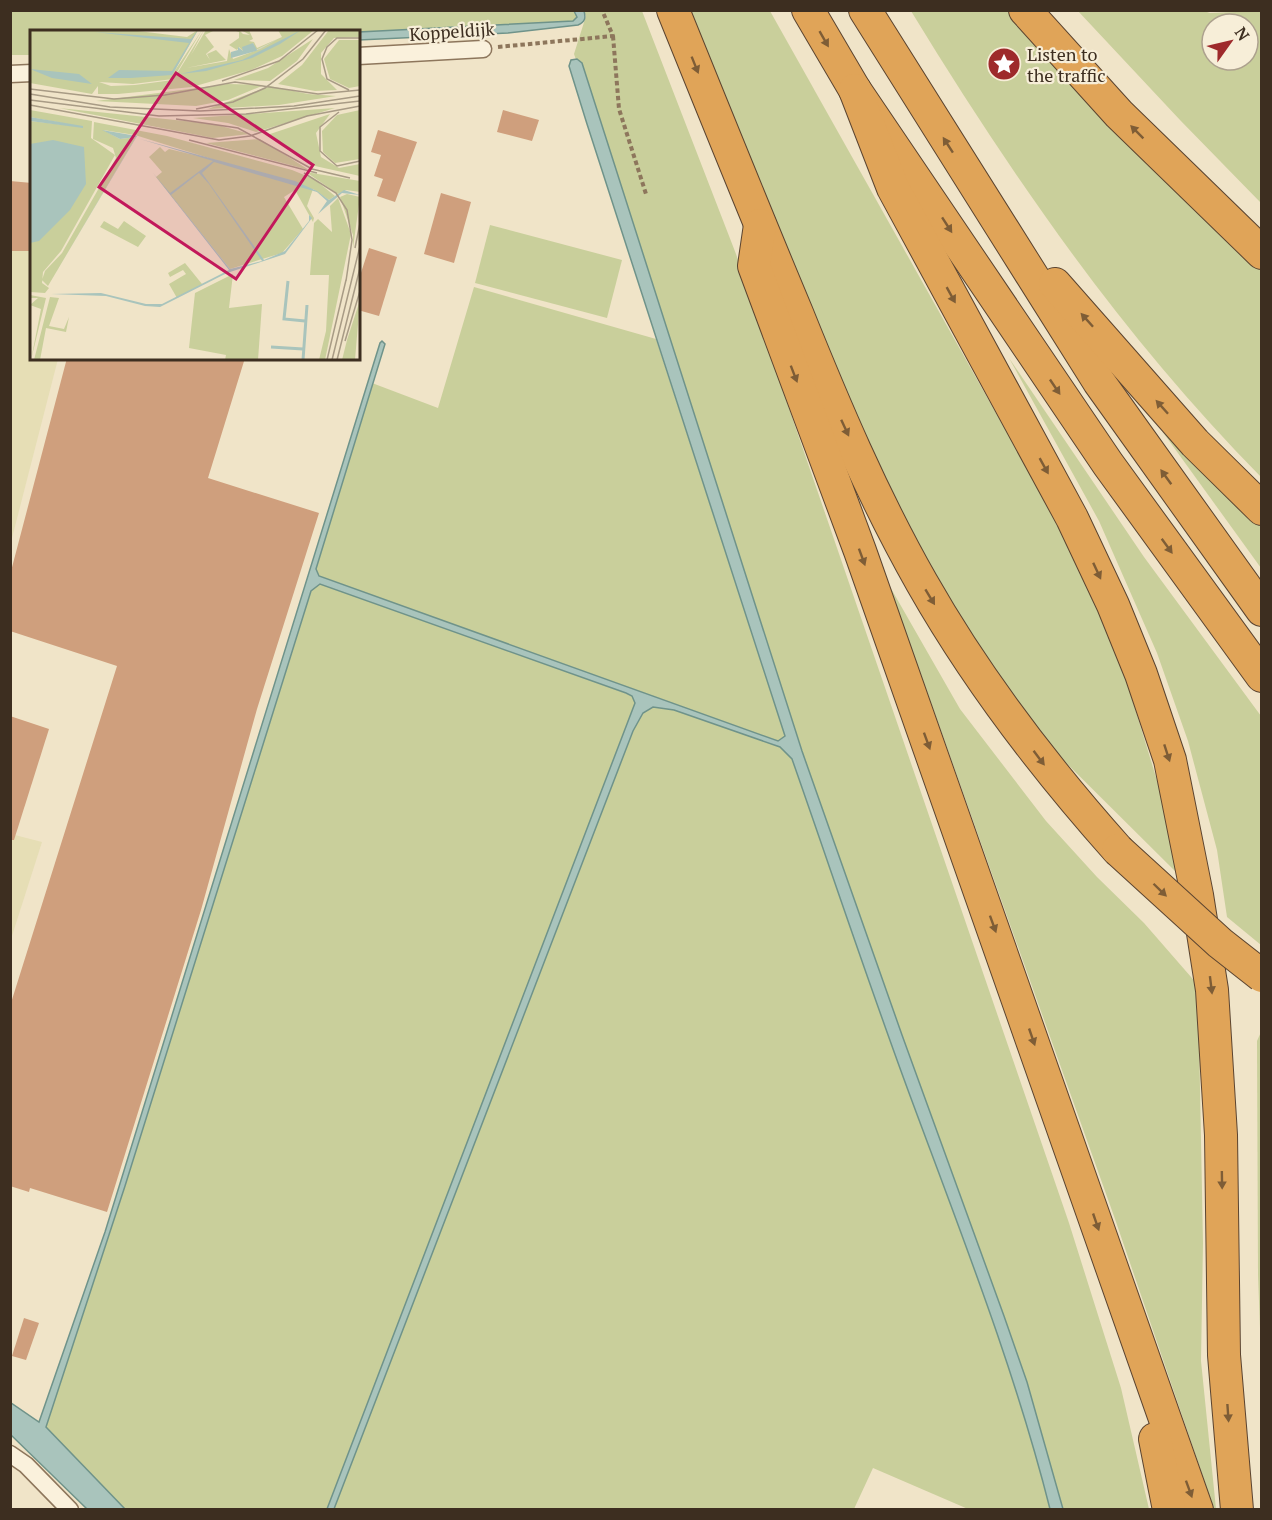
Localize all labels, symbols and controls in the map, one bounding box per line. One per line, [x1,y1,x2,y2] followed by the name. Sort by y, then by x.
[1200,12,1260,72] north arrow
[409,16,496,46] street label: Koppeldijk
[1230,22,1255,45] text: N
[30,30,360,360] inset map
[819,30,829,47] one-way arrow
[1027,42,1106,87] place label: Listen to the traffic
[986,46,1022,82] place icon: Listen to the traffic
[690,56,700,74] one-way arrow
[1130,125,1144,140] one-way arrow
[943,137,954,153] one-way arrow
[941,216,953,232] one-way arrow
[946,287,956,304] one-way arrow
[1081,313,1094,328] one-way arrow
[790,365,799,383] one-way arrow
[1049,378,1061,394] one-way arrow
[1156,400,1169,415] one-way arrow
[841,419,850,436] one-way arrow
[1039,458,1049,475] one-way arrow
[1160,470,1172,486] one-way arrow
[1161,538,1173,554] one-way arrow
[858,548,868,566] one-way arrow
[1092,563,1101,580] one-way arrow
[925,589,935,606] one-way arrow
[923,732,933,750] one-way arrow
[1163,744,1172,762] one-way arrow
[1033,750,1045,766] one-way arrow
[1153,883,1168,897] one-way arrow
[988,915,998,933] one-way arrow
[1206,976,1215,995] one-way arrow
[1028,1028,1038,1046] one-way arrow
[1217,1171,1227,1190] one-way arrow
[1091,1213,1101,1231] one-way arrow
[1223,1404,1233,1423] one-way arrow
[1185,1480,1195,1498] one-way arrow

